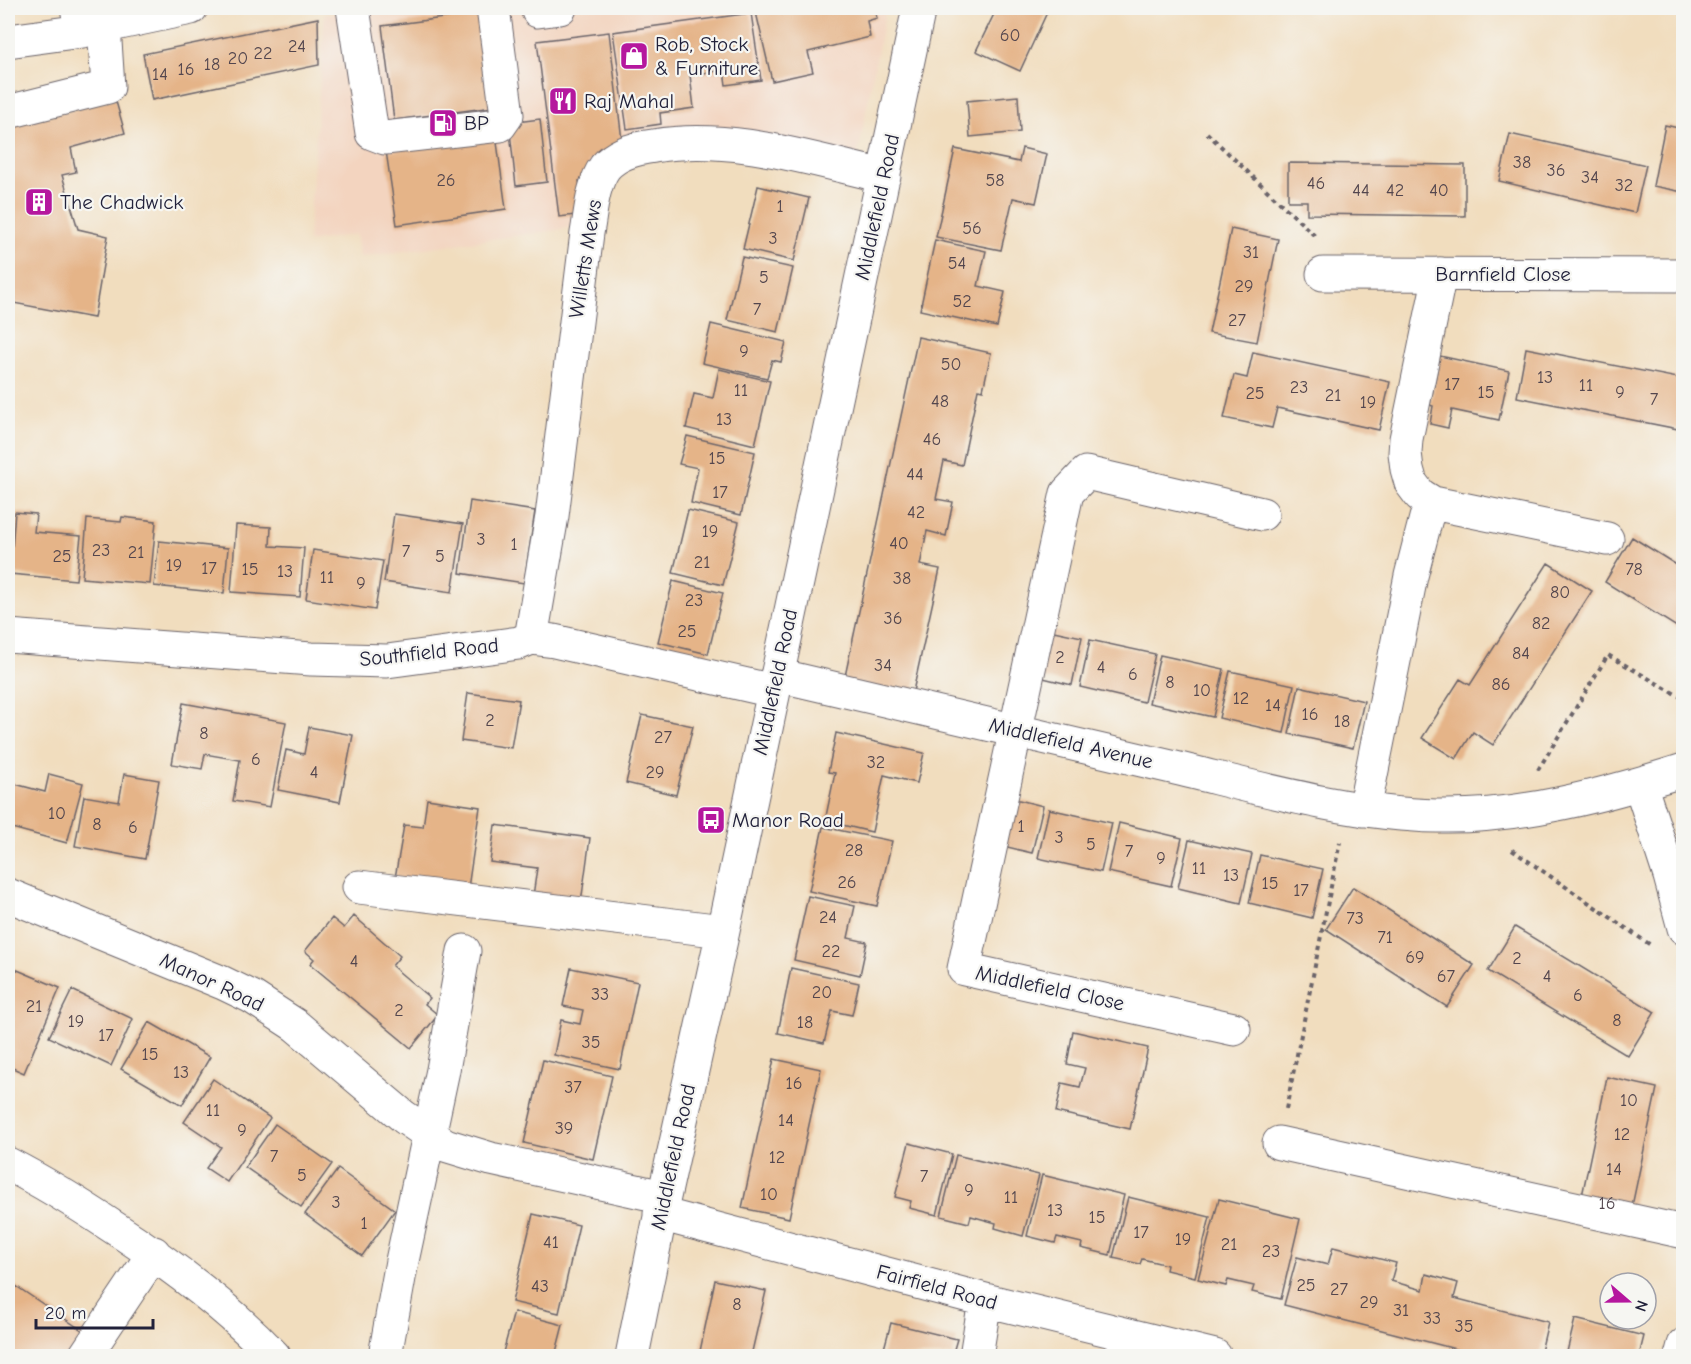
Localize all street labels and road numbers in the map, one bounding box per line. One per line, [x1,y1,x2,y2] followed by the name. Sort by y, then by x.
[850,132,904,282] street label: Middlefield Road
[564,198,606,320] street label: Willetts Mews
[1435,262,1571,286] street label: Barnfield Close
[748,607,802,757] street label: Middlefield Road
[358,633,500,671] street label: Southfield Road
[987,712,1155,774] street label: Middlefield Avenue
[156,947,268,1017] street label: Manor Road
[974,961,1126,1015] street label: Middlefield Close
[646,1082,700,1232] street label: Middlefield Road
[874,1259,1000,1315] street label: Fairfield Road

